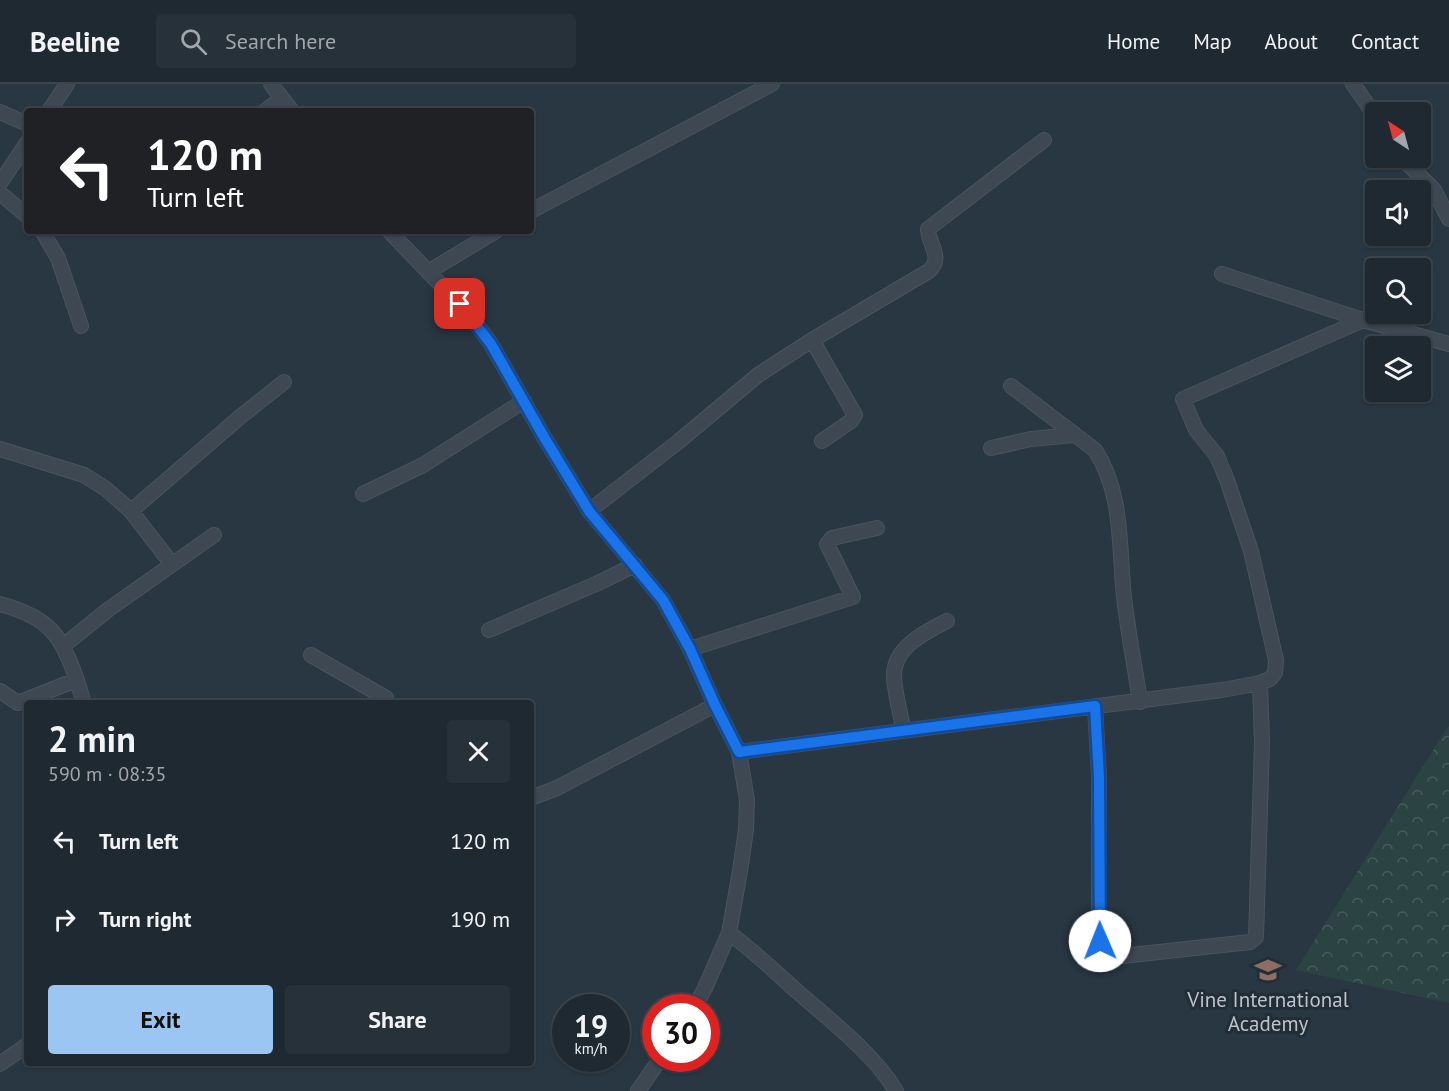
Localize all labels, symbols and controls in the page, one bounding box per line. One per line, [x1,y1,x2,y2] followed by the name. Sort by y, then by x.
[156,14,576,68] search box
[30,23,120,60] text: Beeline
[177,25,210,58] icon: search
[225,27,336,55] text: Search here
[1107,28,1160,55] text: Home
[1193,28,1232,55] text: Map
[1265,28,1318,55] text: About
[1351,28,1419,55] text: Contact
[1365,102,1431,168] north arrow
[1365,102,1431,402] map controls
[147,127,263,182] text: 120 m
[48,132,126,210] icon: left
[147,180,244,214] text: Turn left
[1365,180,1431,246] button: sound
[1365,258,1431,324] button: search
[434,278,485,329] pin
[443,287,476,320] icon: arrive
[1365,336,1431,402] button: layers
[48,715,136,762] text: 2 min
[447,720,510,783] button: close
[48,761,166,787] text: 590 m · 08:35
[48,825,81,858] icon: left
[99,827,179,855] text: Turn left
[450,827,510,855] text: 120 m
[48,903,81,936] icon: right
[99,905,191,933] text: Turn right
[450,905,510,933] text: 190 m
[1068,909,1132,973] position arrow
[1253,955,1283,985] school or university icon: Vine International Academy
[48,985,273,1054] button: Exit
[285,985,510,1054] button: Share
[1186,986,1349,1037] place label: Vine International Academy
[642,994,720,1072] speed limit sign: 30
[574,1006,608,1045] text: 19
[575,1039,607,1058] text: km/h

